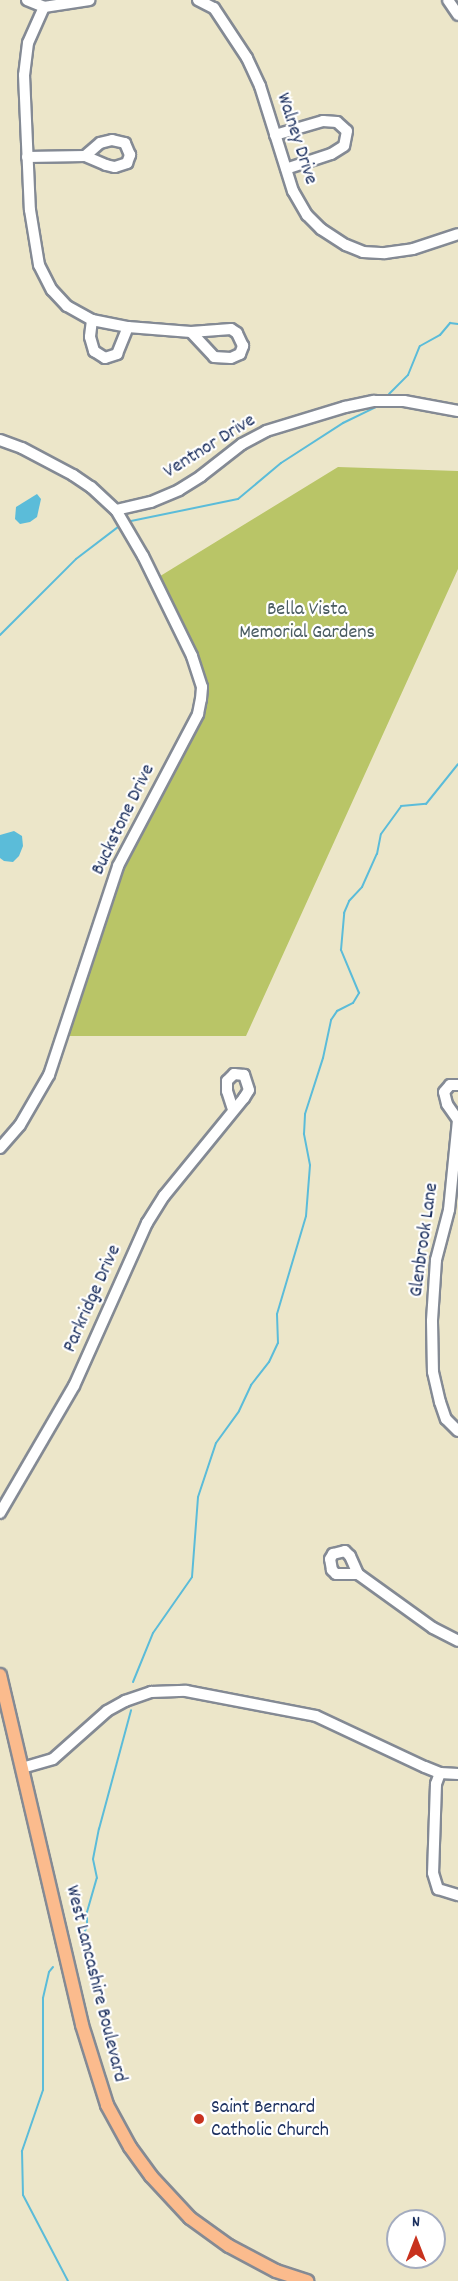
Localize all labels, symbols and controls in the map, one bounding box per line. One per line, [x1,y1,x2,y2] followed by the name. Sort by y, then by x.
[270,90,322,188] street label: Walney Drive
[160,409,260,485] street label: Ventnor Drive
[239,598,375,645] park label: Bella Vista Memorial Gardens
[87,761,161,879] street label: Buckstone Drive
[405,1181,445,1299] street label: Glenbrook Lane
[59,1241,127,1357] street label: Parkridge Drive
[59,1883,131,2085] street label: West Lancashire Boulevard
[211,2096,329,2143] place label: Saint Bernard Catholic Church
[192,2112,206,2126] marker: Saint Bernard Catholic Church
[386,2209,446,2269] north arrow
[412,2211,420,2234] text: N

